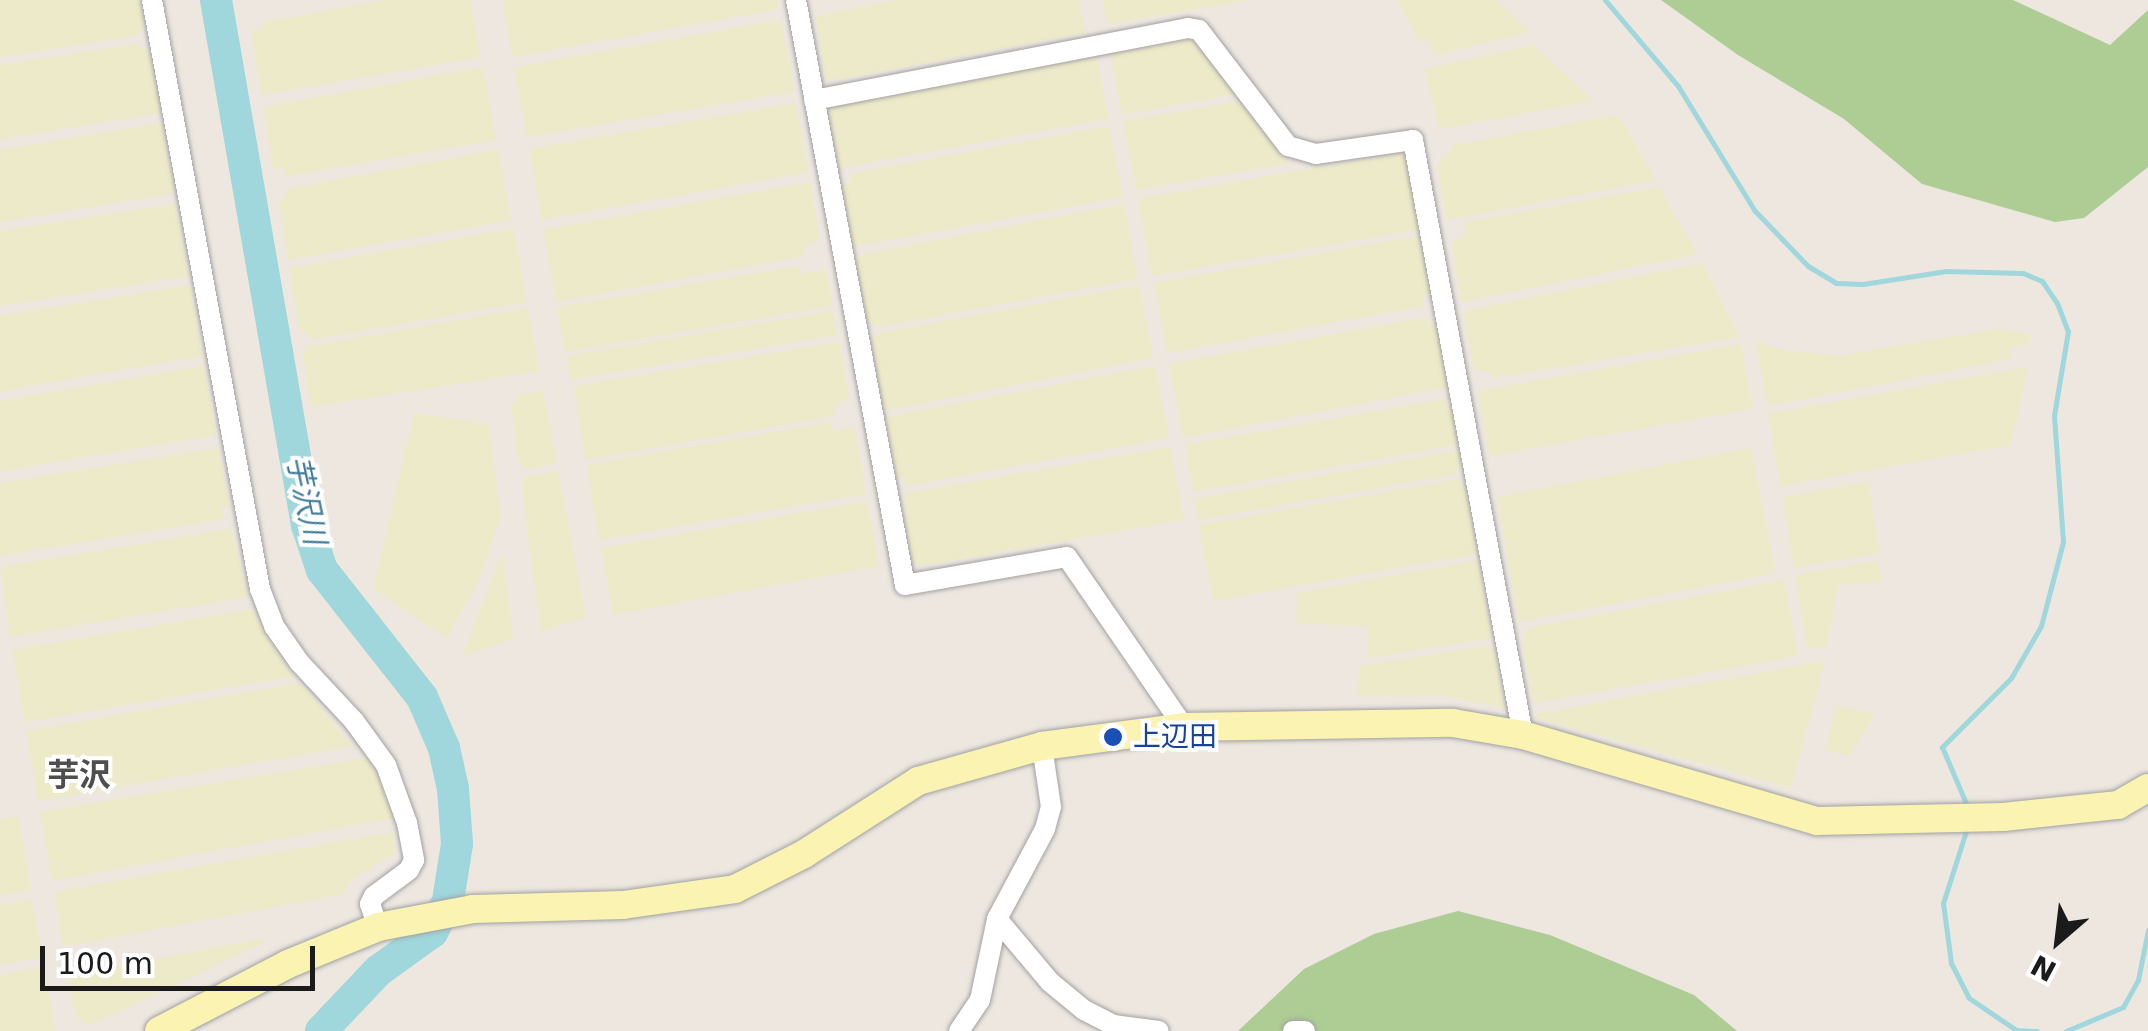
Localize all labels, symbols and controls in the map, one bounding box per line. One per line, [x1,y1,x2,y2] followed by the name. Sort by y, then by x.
[279,452,333,548] water label: 芋沢川
[1133,720,1217,754] place label: 上辺田
[1102,726,1124,748] marker: 上辺田
[47,756,111,794] district label: 芋沢
[2008,891,2108,991] north arrow
[45,926,320,988] scale bar
[57,946,153,981] text: 100 m
[2026,948,2062,988] text: N

